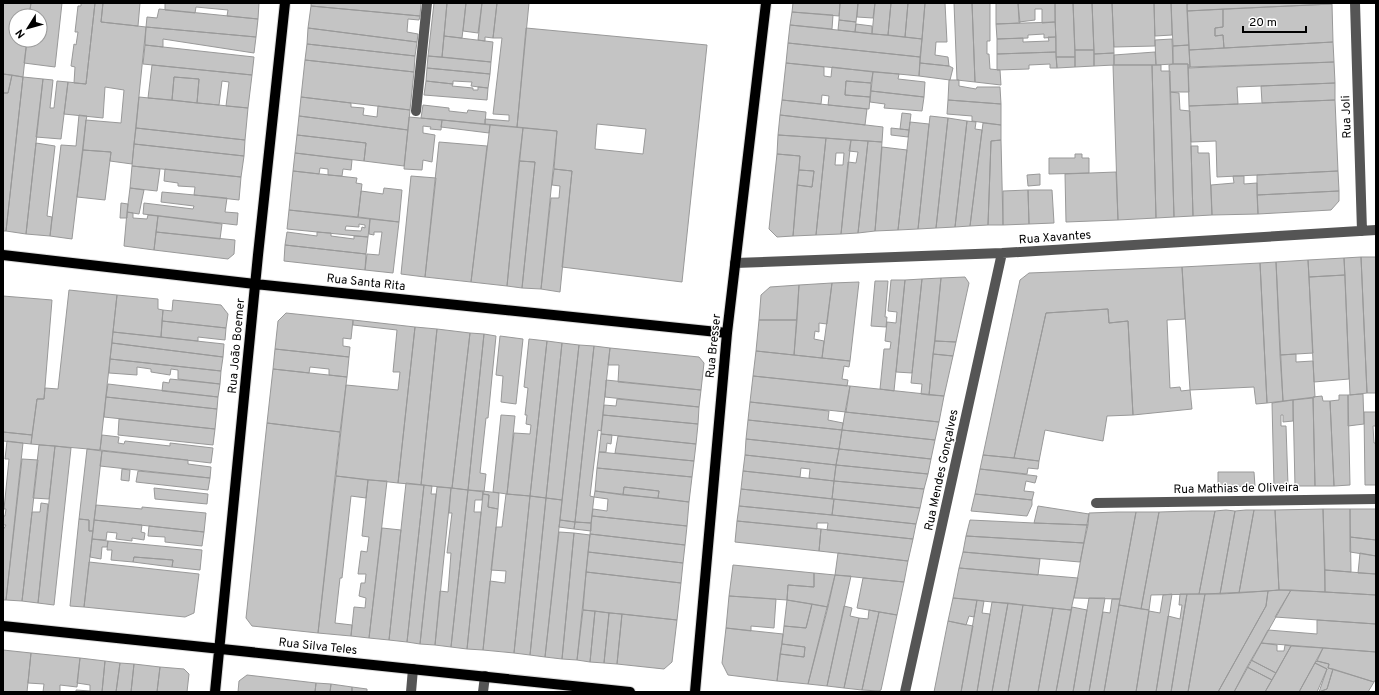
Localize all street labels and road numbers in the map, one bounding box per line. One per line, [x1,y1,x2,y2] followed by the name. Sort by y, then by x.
[1338,95,1356,139] street label: Rua Joli
[1018,227,1092,249] street label: Rua Xavantes
[326,271,406,295] street label: Rua Santa Rita
[225,297,249,395] street label: Rua João Boemer
[703,313,725,379] street label: Rua Bresser
[921,408,963,532] street label: Rua Mendes Gonçalves
[1173,480,1299,498] street label: Rua Mathias de Oliveira
[278,635,358,659] street label: Rua Silva Teles

